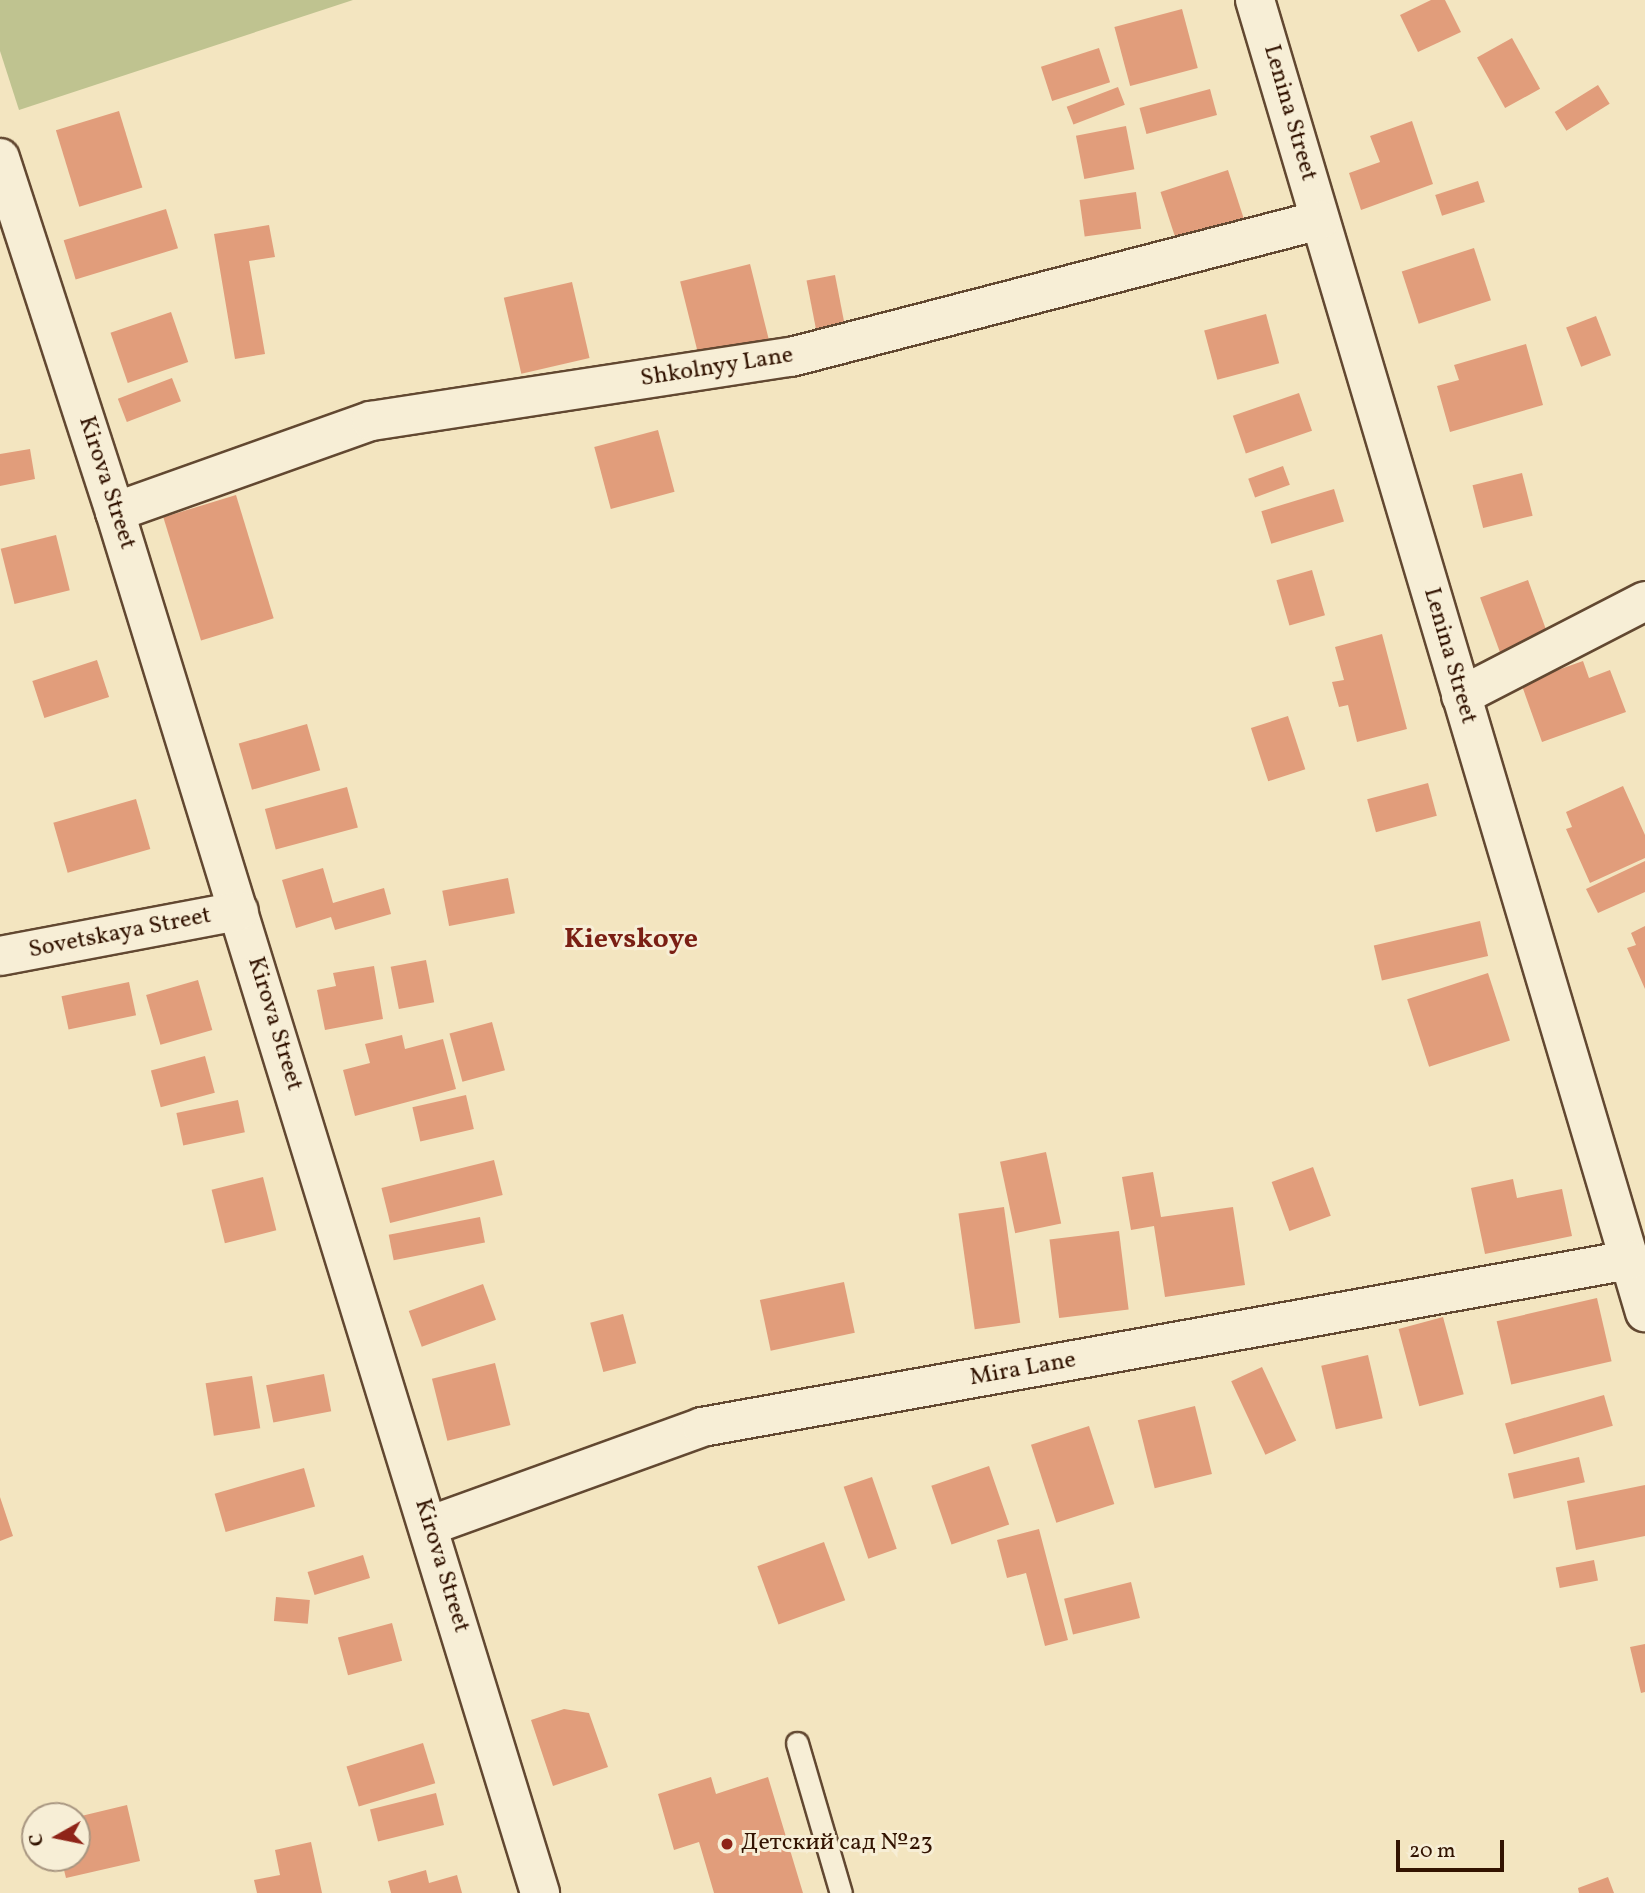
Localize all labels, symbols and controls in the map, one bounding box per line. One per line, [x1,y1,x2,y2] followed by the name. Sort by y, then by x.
[1256,42,1322,184] street label: Lenina Street
[638,342,796,394] street label: Shkolnyy Lane
[71,413,141,553] street label: Kirova Street
[1416,585,1482,727] street label: Lenina Street
[26,902,214,966] street label: Sovetskaya Street
[564,923,698,957] district label: Kievskoye
[240,954,308,1094] street label: Kirova Street
[968,1346,1078,1394] street label: Mira Lane
[407,1496,475,1636] street label: Kirova Street
[21,1802,91,1872] north arrow
[1400,1826,1508,1870] scale bar
[741,1830,933,1858] place label: Детский сад №23
[23,1832,51,1848] text: С
[719,1836,735,1852] marker: Детский сад №23
[1409,1837,1455,1866] text: 20 m

